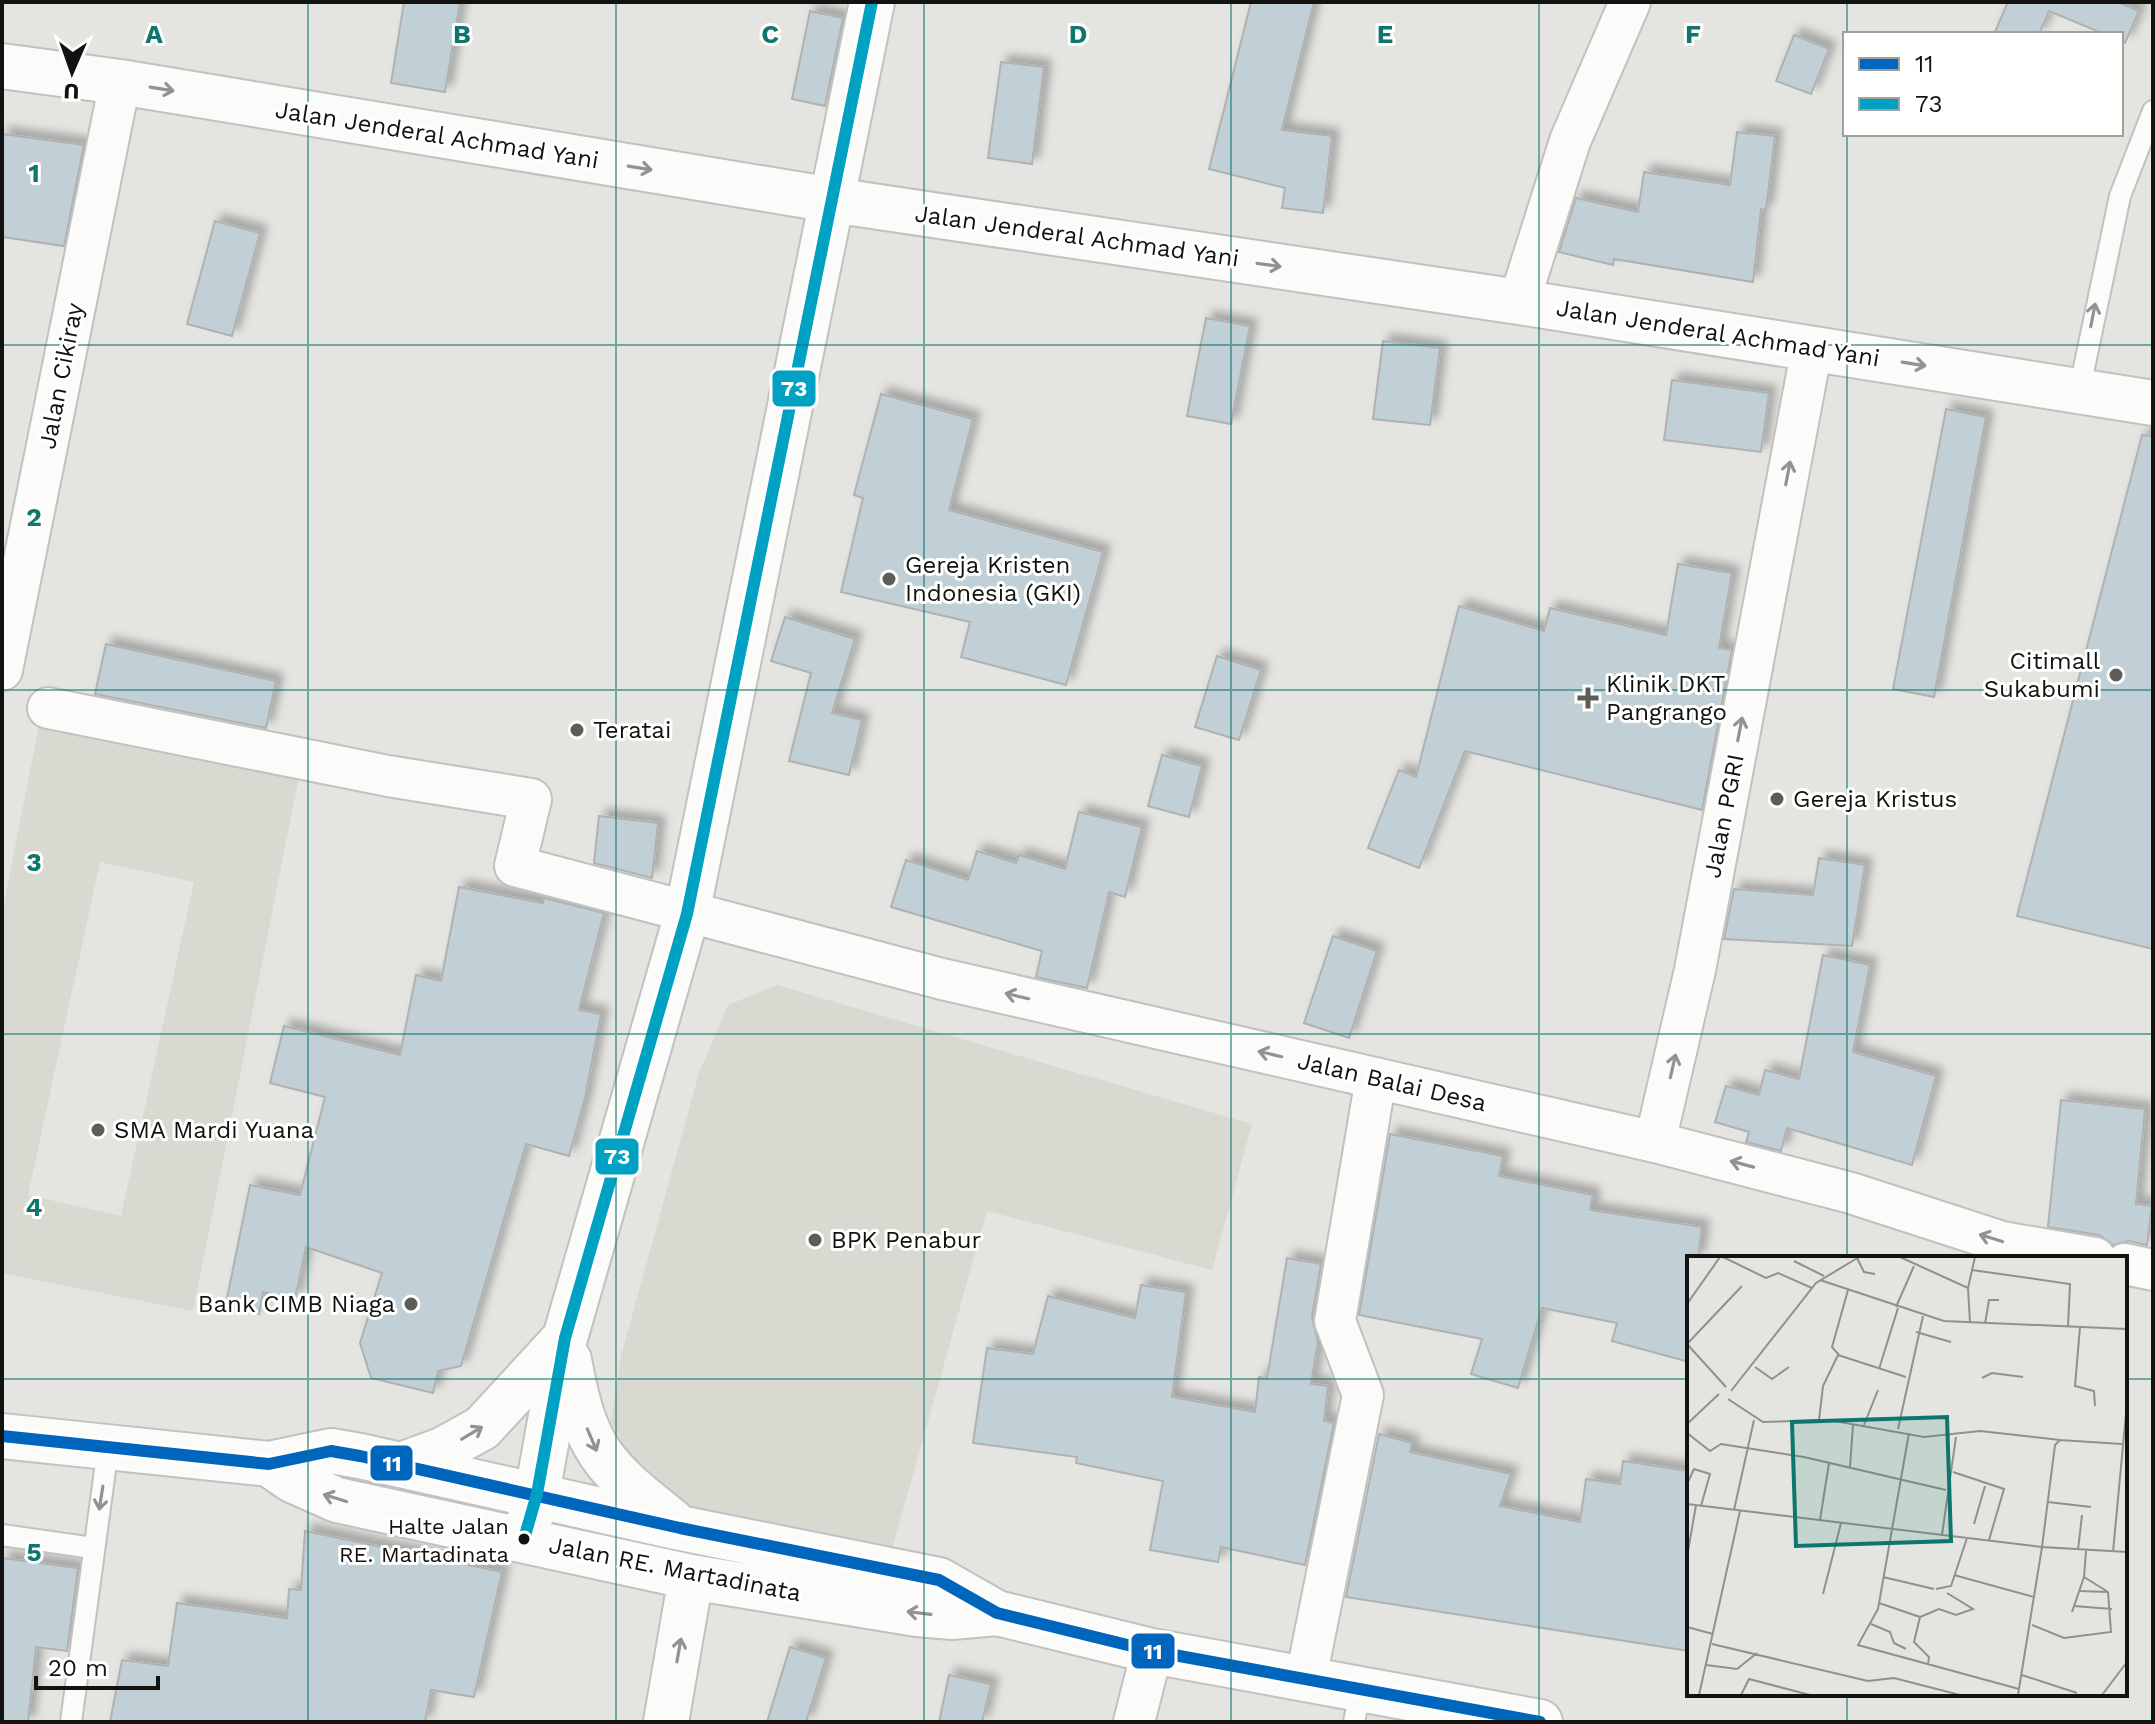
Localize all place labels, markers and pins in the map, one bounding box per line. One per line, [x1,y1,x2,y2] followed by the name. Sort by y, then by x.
[905,551,1081,607] place label: Gereja Kristen Indonesia (GKI)
[880,570,898,588] marker: Gereja Kristen Indonesia (GKI)
[1984,647,2101,703] place label: Citimall Sukabumi
[2107,666,2125,684] marker: Citimall Sukabumi
[1606,670,1727,726] place label: Klinik DKT Pangrango
[1577,687,1599,709] marker: Klinik DKT Pangrango
[593,716,671,744] place label: Teratai
[568,721,586,739] marker: Teratai
[1793,785,1957,813] place label: Gereja Kristus
[1768,790,1786,808] marker: Gereja Kristus
[114,1116,314,1144] place label: SMA Mardi Yuana
[89,1121,107,1139] marker: SMA Mardi Yuana
[831,1226,981,1254] place label: BPK Penabur
[806,1231,824,1249] marker: BPK Penabur
[198,1290,395,1318] place label: Bank CIMB Niaga
[402,1295,420,1313] marker: Bank CIMB Niaga
[339,1514,509,1567] place label: Halte Jalan RE. Martadinata
[516,1531,532,1547] marker: Halte Jalan RE. Martadinata

